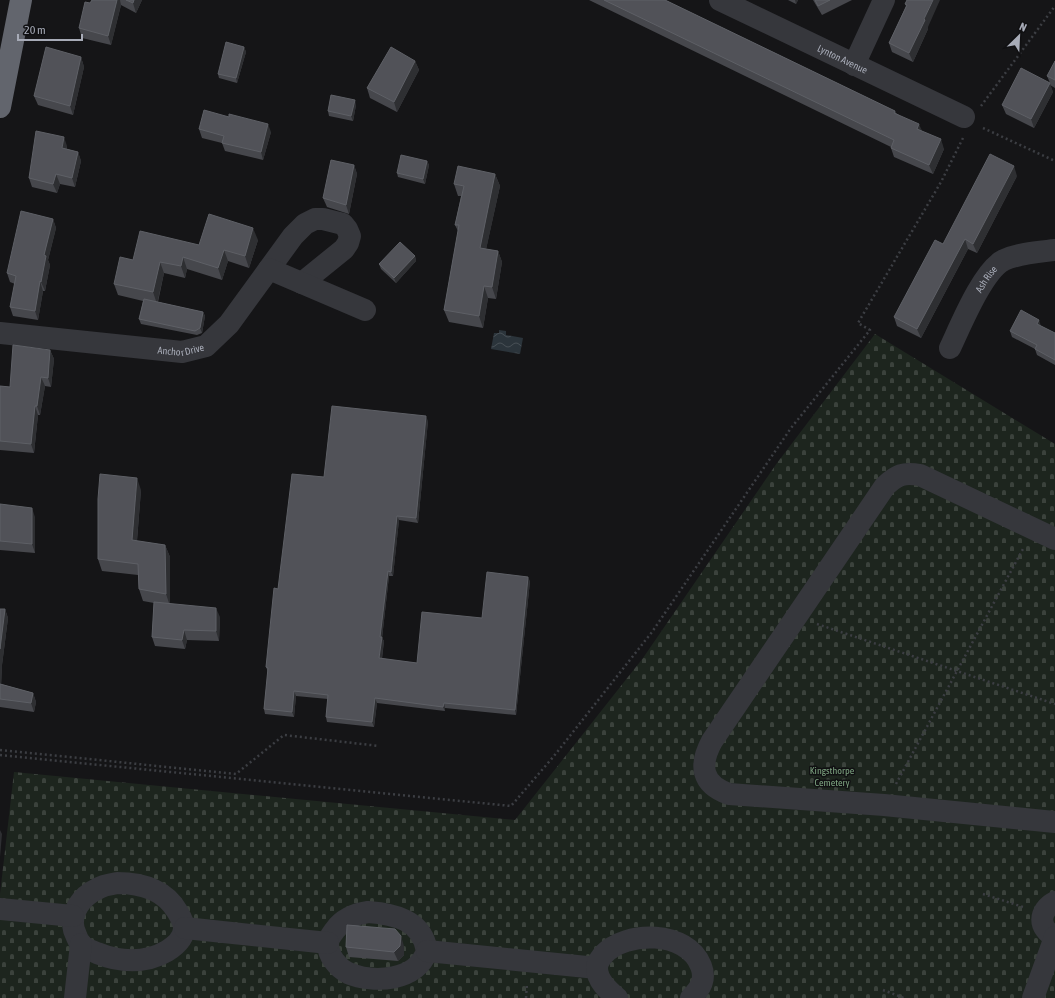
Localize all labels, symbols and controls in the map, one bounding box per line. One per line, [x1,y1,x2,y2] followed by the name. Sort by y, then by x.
[18,16,82,42] scale bar
[999,16,1039,56] north arrow
[1018,20,1028,34] text: N
[24,23,46,37] text: 20 m
[816,42,870,76] street label: Lynton Avenue
[973,263,999,294] street label: Ash Rise
[157,341,206,358] street label: Anchor Drive
[810,765,855,788] park label: Kingsthorpe Cemetery

